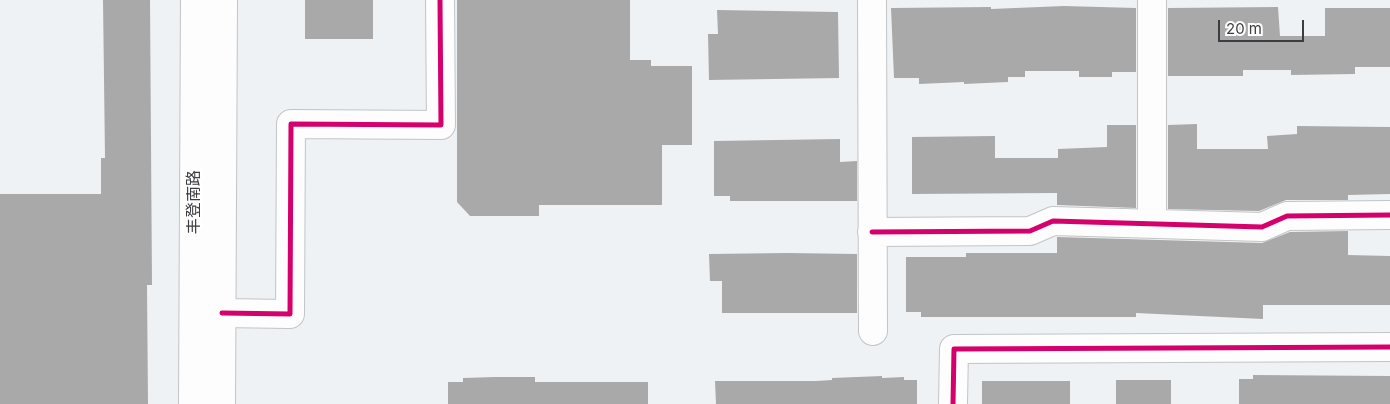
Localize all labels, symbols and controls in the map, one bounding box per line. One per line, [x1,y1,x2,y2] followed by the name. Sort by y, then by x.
[1220,10,1306,42] scale bar
[1226,19,1262,38] text: 20 m
[184,170,204,234] street label: 丰登南路

